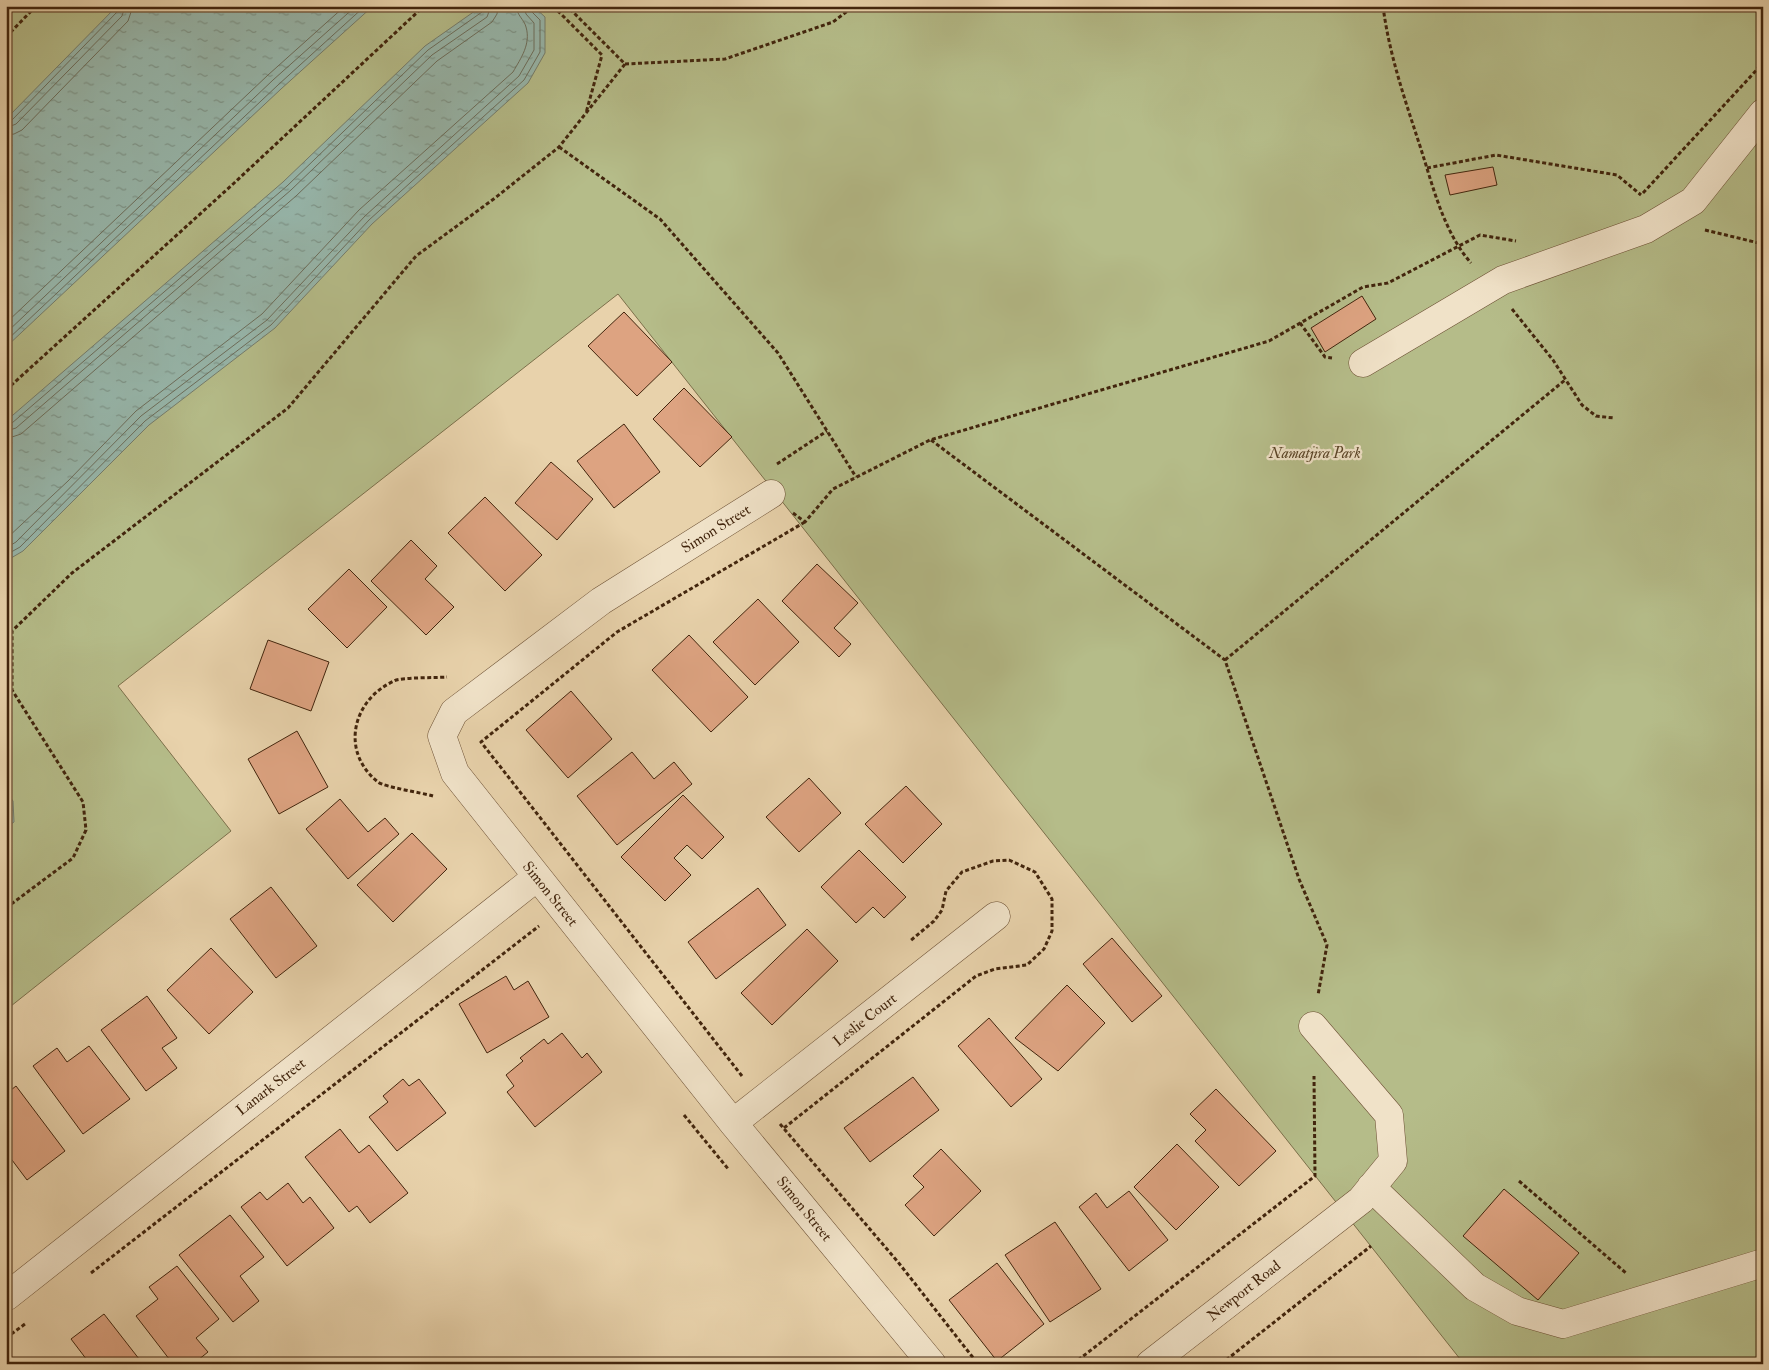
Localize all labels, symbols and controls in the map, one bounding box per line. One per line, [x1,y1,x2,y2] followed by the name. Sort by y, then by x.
[1268,444,1361,463] park label: Namatjira Park
[678,500,754,558] street label: Simon Street
[518,858,582,930] street label: Simon Street
[829,989,901,1051] street label: Leslie Court
[232,1054,310,1120] street label: Lanark Street
[772,1173,836,1245] street label: Simon Street
[1203,1256,1286,1326] street label: Newport Road

